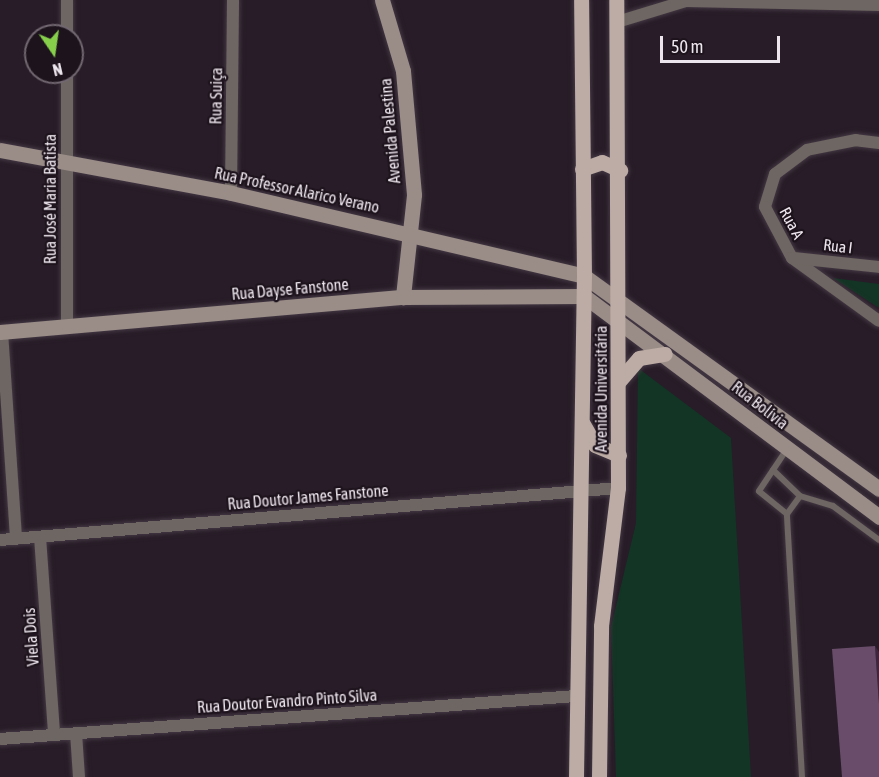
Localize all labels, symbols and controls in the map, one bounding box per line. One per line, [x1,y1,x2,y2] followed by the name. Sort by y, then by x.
[24,24,84,84] north arrow
[663,24,783,62] scale bar
[671,36,703,57] text: 50 m
[51,60,64,79] text: N
[206,67,226,125] street label: Rua Suiça
[376,78,404,184] street label: Avenida Palestina
[40,134,60,264] street label: Rua José Maria Batista
[213,163,381,217] street label: Rua Professor Alarico Verano
[776,204,808,242] street label: Rua A
[822,235,854,257] street label: Rua I
[231,274,349,304] street label: Rua Dayse Fanstone
[591,326,611,452] street label: Avenida Universitária
[728,377,792,433] street label: Rua Bolívia
[227,480,389,514] street label: Rua Doutor James Fanstone
[19,607,43,667] street label: Viela Dois
[196,685,378,717] street label: Rua Doutor Evandro Pinto Silva

